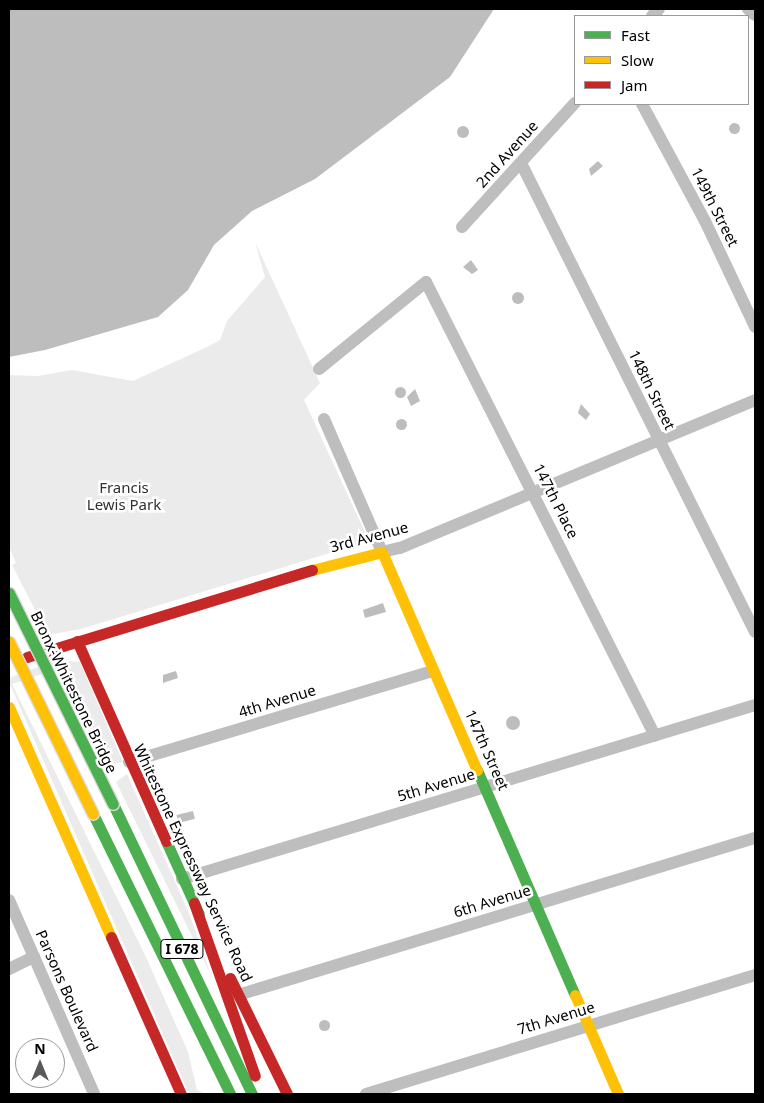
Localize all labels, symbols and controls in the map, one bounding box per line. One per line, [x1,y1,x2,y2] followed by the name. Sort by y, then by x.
[574,15,749,105] legend
[621,25,650,45] text: Fast
[621,50,654,70] text: Slow
[621,75,648,95] text: Jam
[472,117,542,191] street label: 2nd Avenue
[687,165,743,249] street label: 149th Street
[625,347,679,433] street label: 148th Street
[530,461,582,541] street label: 147th Place
[87,478,161,513] park label: Francis Lewis Park
[328,518,410,556] street label: 3rd Avenue
[27,608,121,776] street label: Bronx-Whitestone Bridge
[236,681,318,721] street label: 4th Avenue
[461,707,513,793] street label: 147th Street
[130,741,256,985] street label: Whitestone Expressway Service Road
[395,765,477,805] street label: 5th Avenue
[451,881,533,921] street label: 6th Avenue
[32,927,102,1055] street label: Parsons Boulevard
[160,938,204,961] road number: I 678
[515,998,597,1038] street label: 7th Avenue
[15,1038,65,1088] north arrow
[34,1039,46,1058] text: N

